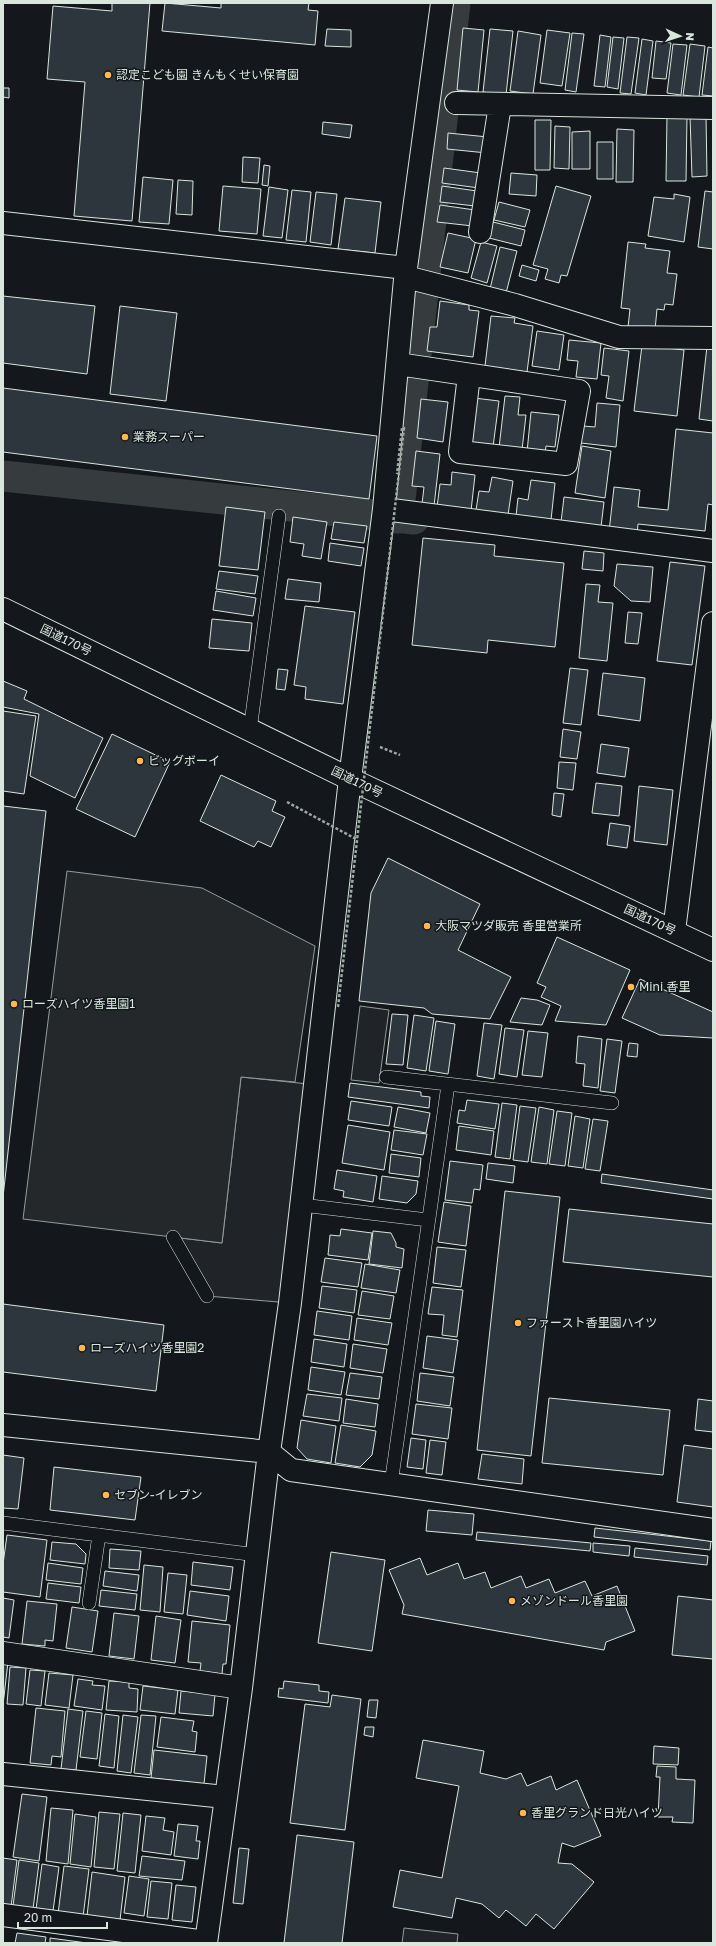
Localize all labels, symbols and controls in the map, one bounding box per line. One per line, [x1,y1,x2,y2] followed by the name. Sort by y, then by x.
[660,16,700,56] north arrow
[684,32,697,41] text: N
[116,67,299,82] place label: 認定こども園 きんもくせい保育園
[103,70,113,80] marker: 認定こども園 きんもくせい保育園
[133,429,205,444] place label: 業務スーパー
[120,432,130,442] marker: 業務スーパー
[38,621,95,658] street label: 国道170号
[148,753,220,768] place label: ビッグボーイ
[135,756,145,766] marker: ビッグボーイ
[329,763,386,800] street label: 国道170号
[622,901,679,938] street label: 国道170号
[435,918,582,933] place label: 大阪マツダ販売 香里営業所
[422,921,432,931] marker: 大阪マツダ販売 香里営業所
[639,979,690,994] place label: Mini 香里
[626,982,636,992] marker: Mini 香里
[22,996,135,1011] place label: ローズハイツ香里園1
[9,999,19,1009] marker: ローズハイツ香里園1
[526,1315,657,1330] place label: ファースト香里園ハイツ
[513,1318,523,1328] marker: ファースト香里園ハイツ
[90,1340,204,1355] place label: ローズハイツ香里園2
[77,1343,87,1353] marker: ローズハイツ香里園2
[114,1487,203,1502] place label: セブン-イレブン
[101,1490,111,1500] marker: セブン-イレブン
[520,1593,628,1608] place label: メゾンドール香里園
[507,1596,517,1606] marker: メゾンドール香里園
[531,1805,663,1820] place label: 香里グランド日光ハイツ
[518,1808,528,1818] marker: 香里グランド日光ハイツ
[18,1904,107,1930] scale bar
[24,1910,52,1925] text: 20 m

